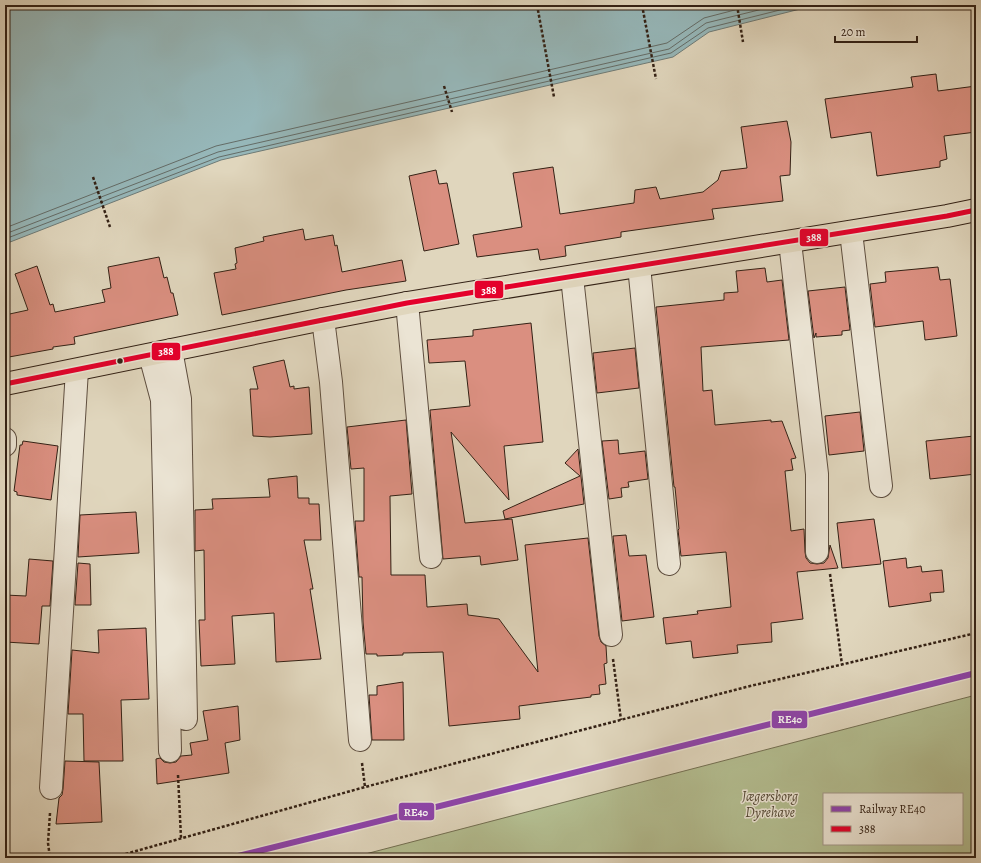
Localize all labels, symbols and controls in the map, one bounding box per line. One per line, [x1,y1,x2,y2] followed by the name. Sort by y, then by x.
[835,18,917,44] scale bar
[841,24,865,40] text: 20 m
[799,228,829,247] line badge: 388
[806,230,822,245] text: 388
[474,280,504,299] line badge: 388
[481,283,497,298] text: 388
[151,342,181,361] line badge: 388
[158,344,174,359] text: 388
[115,356,125,366] unlabelled marker
[771,710,808,729] line badge: RE40
[778,712,803,727] text: RE40
[741,787,799,822] park label: Jægersborg Dyrehave
[823,793,963,845] legend
[859,801,926,817] text: Railway RE40
[398,802,435,821] line badge: RE40
[404,805,429,820] text: RE40
[859,821,876,837] text: 388

